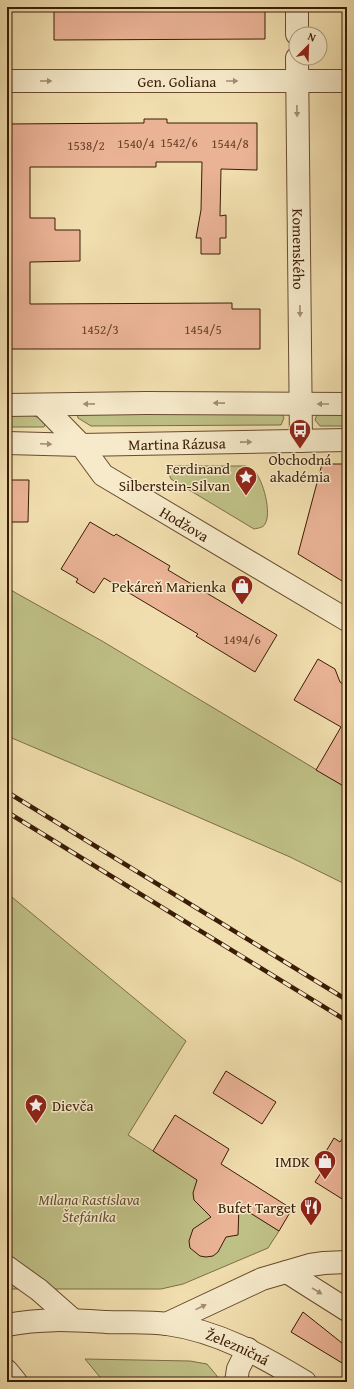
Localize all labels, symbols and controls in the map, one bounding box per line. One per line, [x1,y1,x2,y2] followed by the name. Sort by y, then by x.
[288,26,328,66] north arrow
[305,28,319,46] text: N
[138,71,216,92] street label: Gen. Goliana
[40,78,53,84] one-way arrow
[226,78,239,84] one-way arrow
[294,105,300,118] one-way arrow
[160,133,198,152] house number: 1542/6
[117,134,155,153] house number: 1540/4
[211,134,249,153] house number: 1544/8
[67,136,105,155] house number: 1538/2
[288,208,310,290] street label: Komenského
[297,305,303,318] one-way arrow
[81,320,119,339] house number: 1452/3
[184,320,222,339] house number: 1454/5
[213,400,225,407] one-way arrow
[82,401,95,407] one-way arrow
[316,401,329,407] one-way arrow
[287,417,313,450] bus stop icon: Obchodná akadémia
[128,432,226,455] street label: Martina Rázusa
[240,439,253,445] one-way arrow
[40,440,52,447] one-way arrow
[269,449,331,487] place label: Obchodná akadémia
[119,458,231,496] place label: Ferdinand Silberstein-Silvan
[233,464,259,497] place icon: Ferdinand Silberstein-Silvan
[156,501,213,546] street label: Hodžova
[229,573,255,606] shop icon: Pekáreň Marienka
[112,576,226,597] place label: Pekáreň Marienka
[223,630,261,649] house number: 1494/6
[23,1092,49,1125] place icon: Dievča
[52,1095,94,1116] place label: Dievča
[312,1148,338,1181] shop icon: IMDK
[275,1151,310,1172] place label: IMDK
[38,1189,140,1227] park label: Milana Rastislava Štefánika
[298,1194,324,1227] restaurant icon: Bufet Target
[218,1197,297,1218] place label: Bufet Target
[312,1287,322,1295] one-way arrow
[195,1304,207,1310] one-way arrow
[203,1323,273,1370] street label: Železničná

